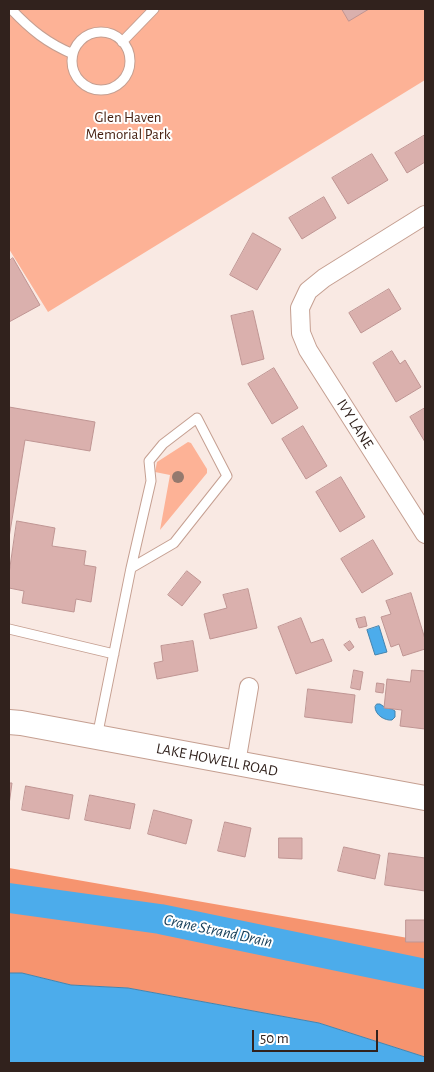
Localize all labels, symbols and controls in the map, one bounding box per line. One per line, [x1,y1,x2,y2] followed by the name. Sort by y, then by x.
[85,108,171,143] park label: Glen Haven Memorial Park
[333,396,377,452] street label: IVY LANE
[155,739,279,781] street label: LAKE HOWELL ROAD
[162,910,274,952] water label: Crane Strand Drain
[254,1020,380,1052] scale bar
[260,1031,289,1046] text: 50 m

